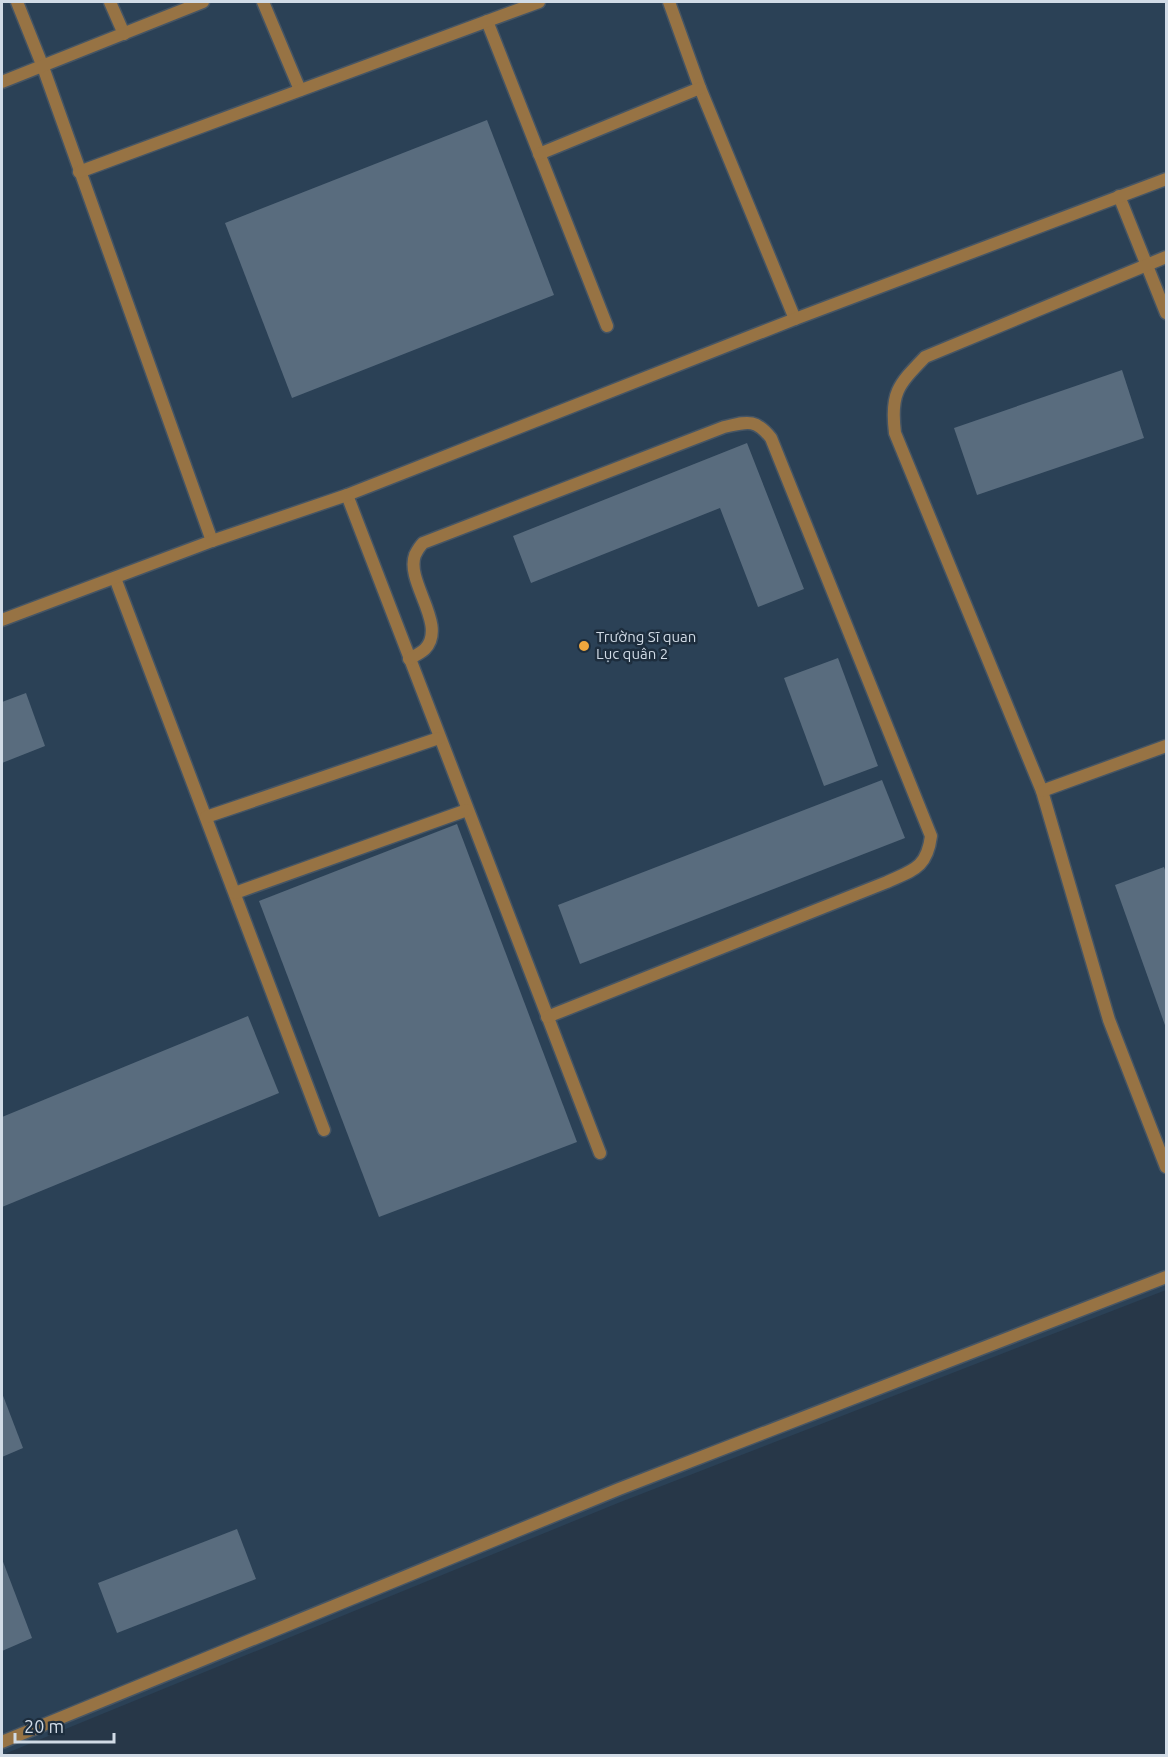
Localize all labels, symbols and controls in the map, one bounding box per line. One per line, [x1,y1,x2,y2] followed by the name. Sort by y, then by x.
[596,628,696,662] place label: Trường Sĩ quan Lục quân 2
[577,639,591,653] marker: Trường Sĩ quan Lục quân 2
[15,1706,114,1744] scale bar
[24,1716,64,1736] text: 20 m

